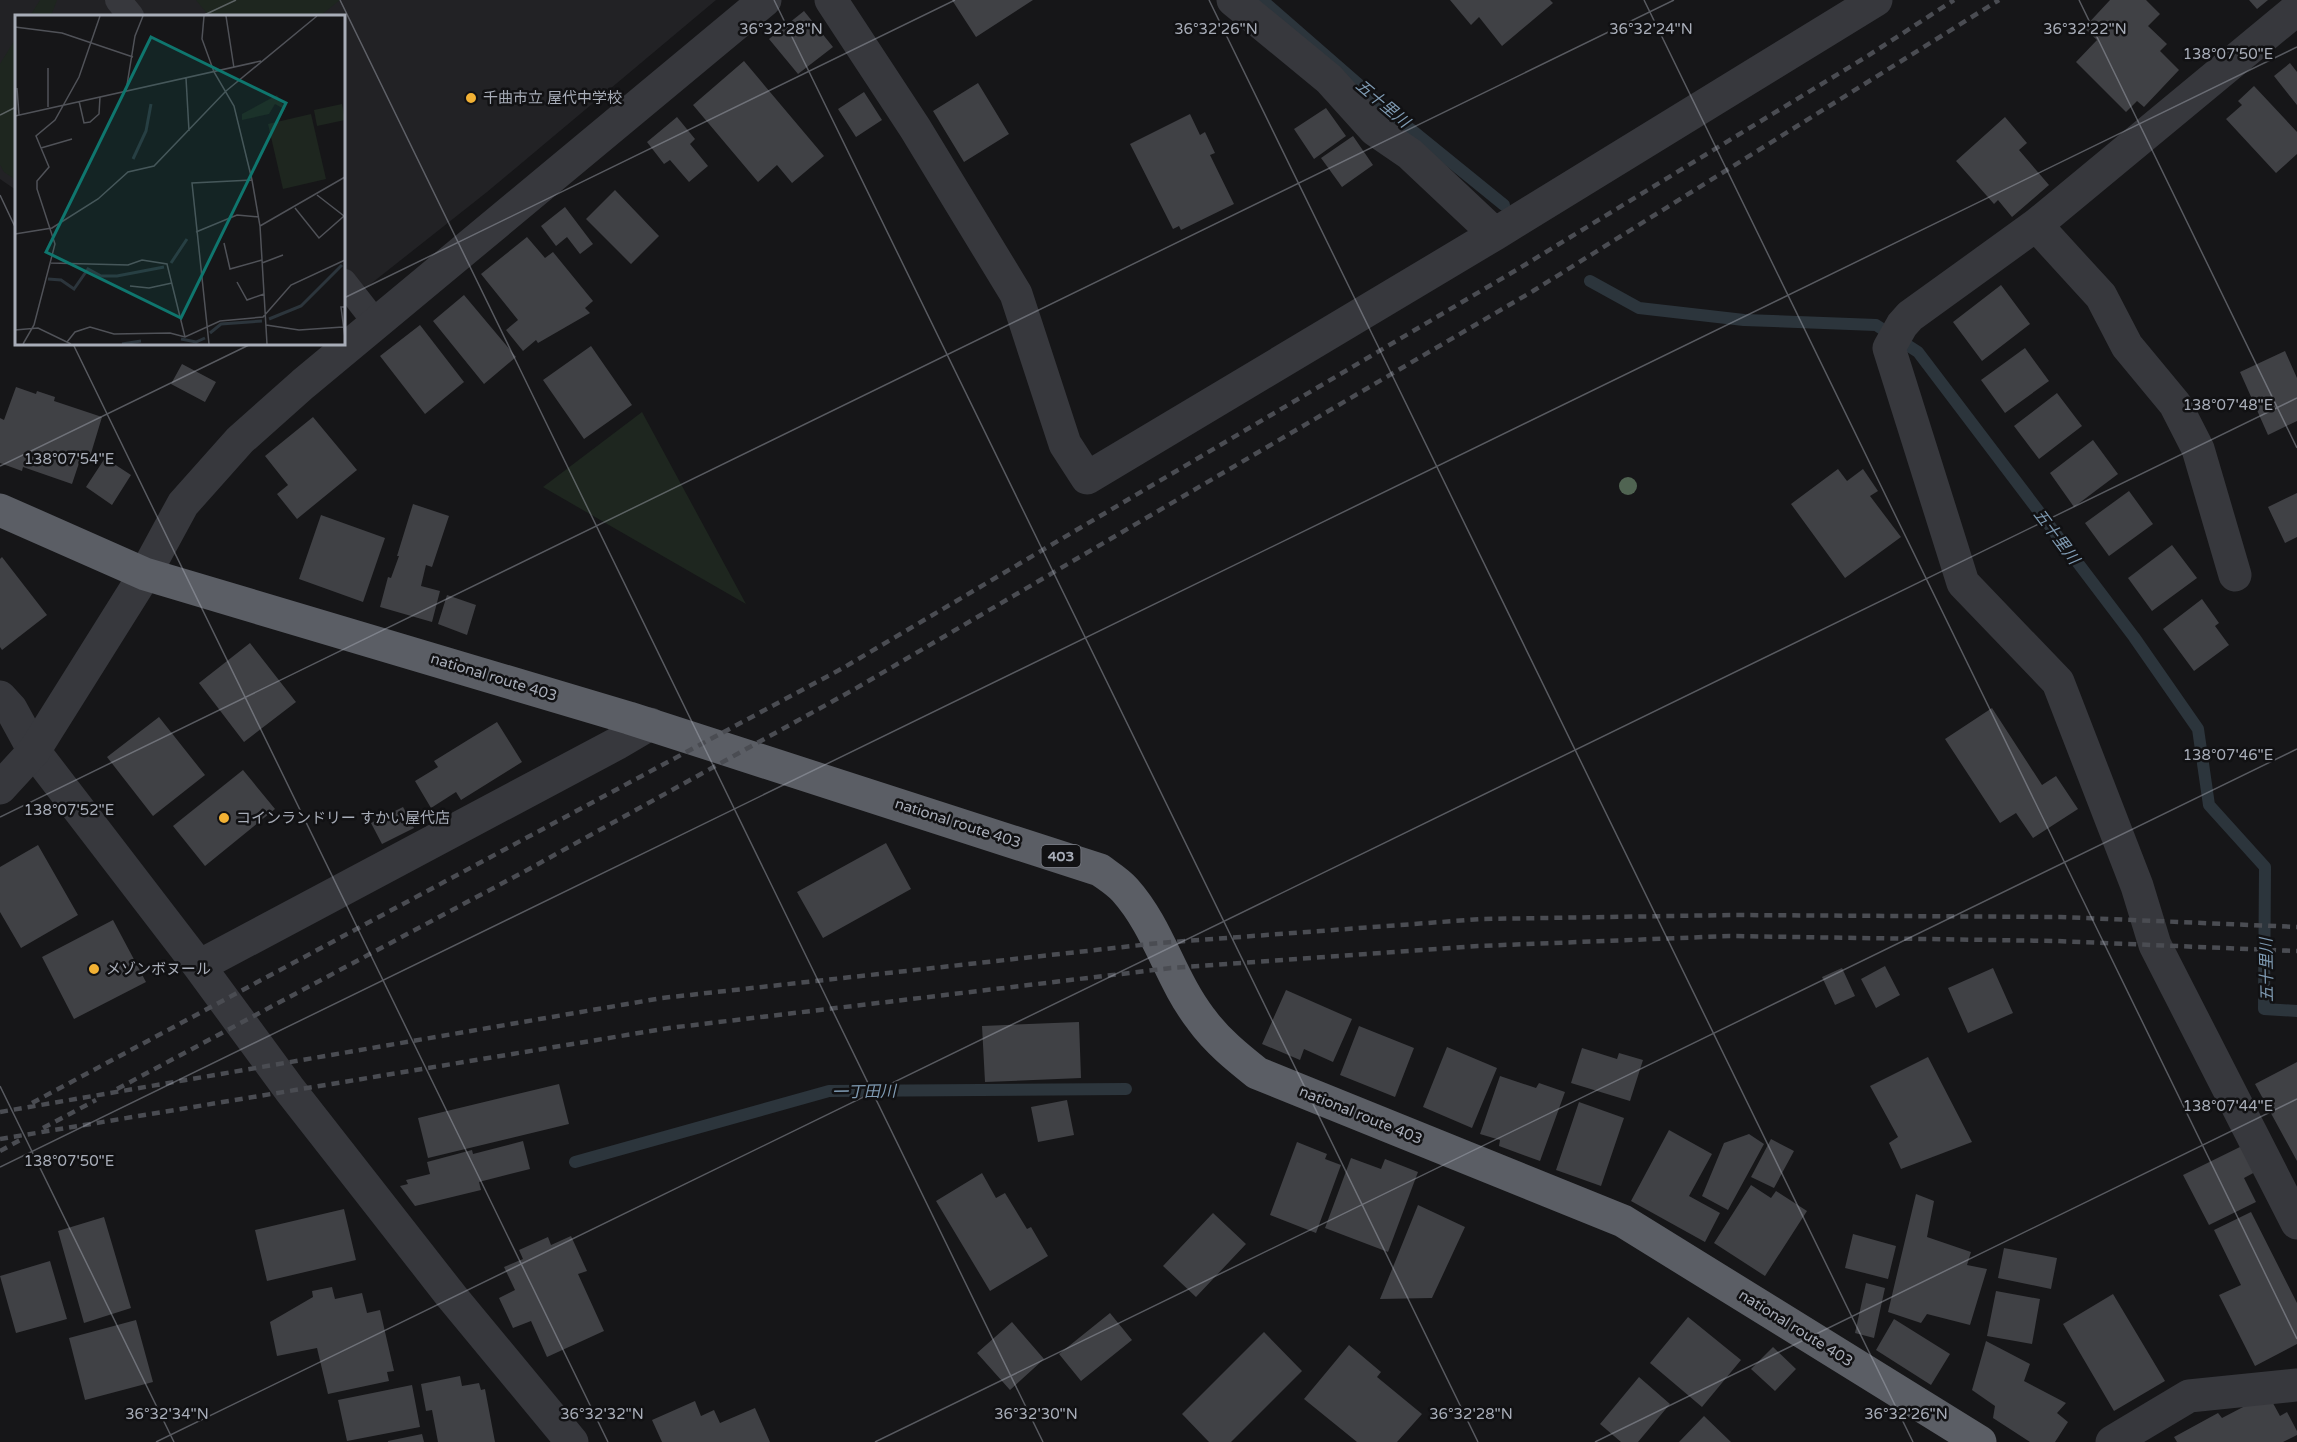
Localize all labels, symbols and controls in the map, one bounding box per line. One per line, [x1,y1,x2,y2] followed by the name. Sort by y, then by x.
[15,15,345,345] inset map
[739,20,823,38] text: 36°32'28"N
[1174,20,1258,38] text: 36°32'26"N
[1609,20,1693,38] text: 36°32'24"N
[2043,20,2127,38] text: 36°32'22"N
[2183,45,2273,63] text: 138°07'50"E
[1351,76,1415,133] water label: 五十里川
[483,89,622,107] place label: 千曲市立 屋代中学校
[464,91,478,105] marker: 千曲市立 屋代中学校
[2183,396,2273,414] text: 138°07'48"E
[24,450,114,468] text: 138°07'54"E
[2029,505,2085,570] water label: 五十里川
[429,649,559,705] street label: national route 403
[2183,746,2273,764] text: 138°07'46"E
[893,794,1023,852] street label: national route 403
[24,801,114,819] text: 138°07'52"E
[236,809,450,827] place label: コインランドリー すかい屋代店
[217,811,231,825] marker: コインランドリー すかい屋代店
[1042,845,1080,867] road number: 403
[2256,936,2278,1002] water label: 五十里川
[106,960,211,978] place label: メゾンボヌール
[87,962,101,976] marker: メゾンボヌール
[832,1081,898,1103] water label: 一丁田川
[1297,1082,1425,1148] street label: national route 403
[2183,1097,2273,1115] text: 138°07'44"E
[24,1152,114,1170] text: 138°07'50"E
[1736,1286,1856,1370] street label: national route 403
[125,1405,209,1423] text: 36°32'34"N
[560,1405,644,1423] text: 36°32'32"N
[994,1405,1078,1423] text: 36°32'30"N
[1429,1405,1513,1423] text: 36°32'28"N
[1864,1405,1948,1423] text: 36°32'26"N

